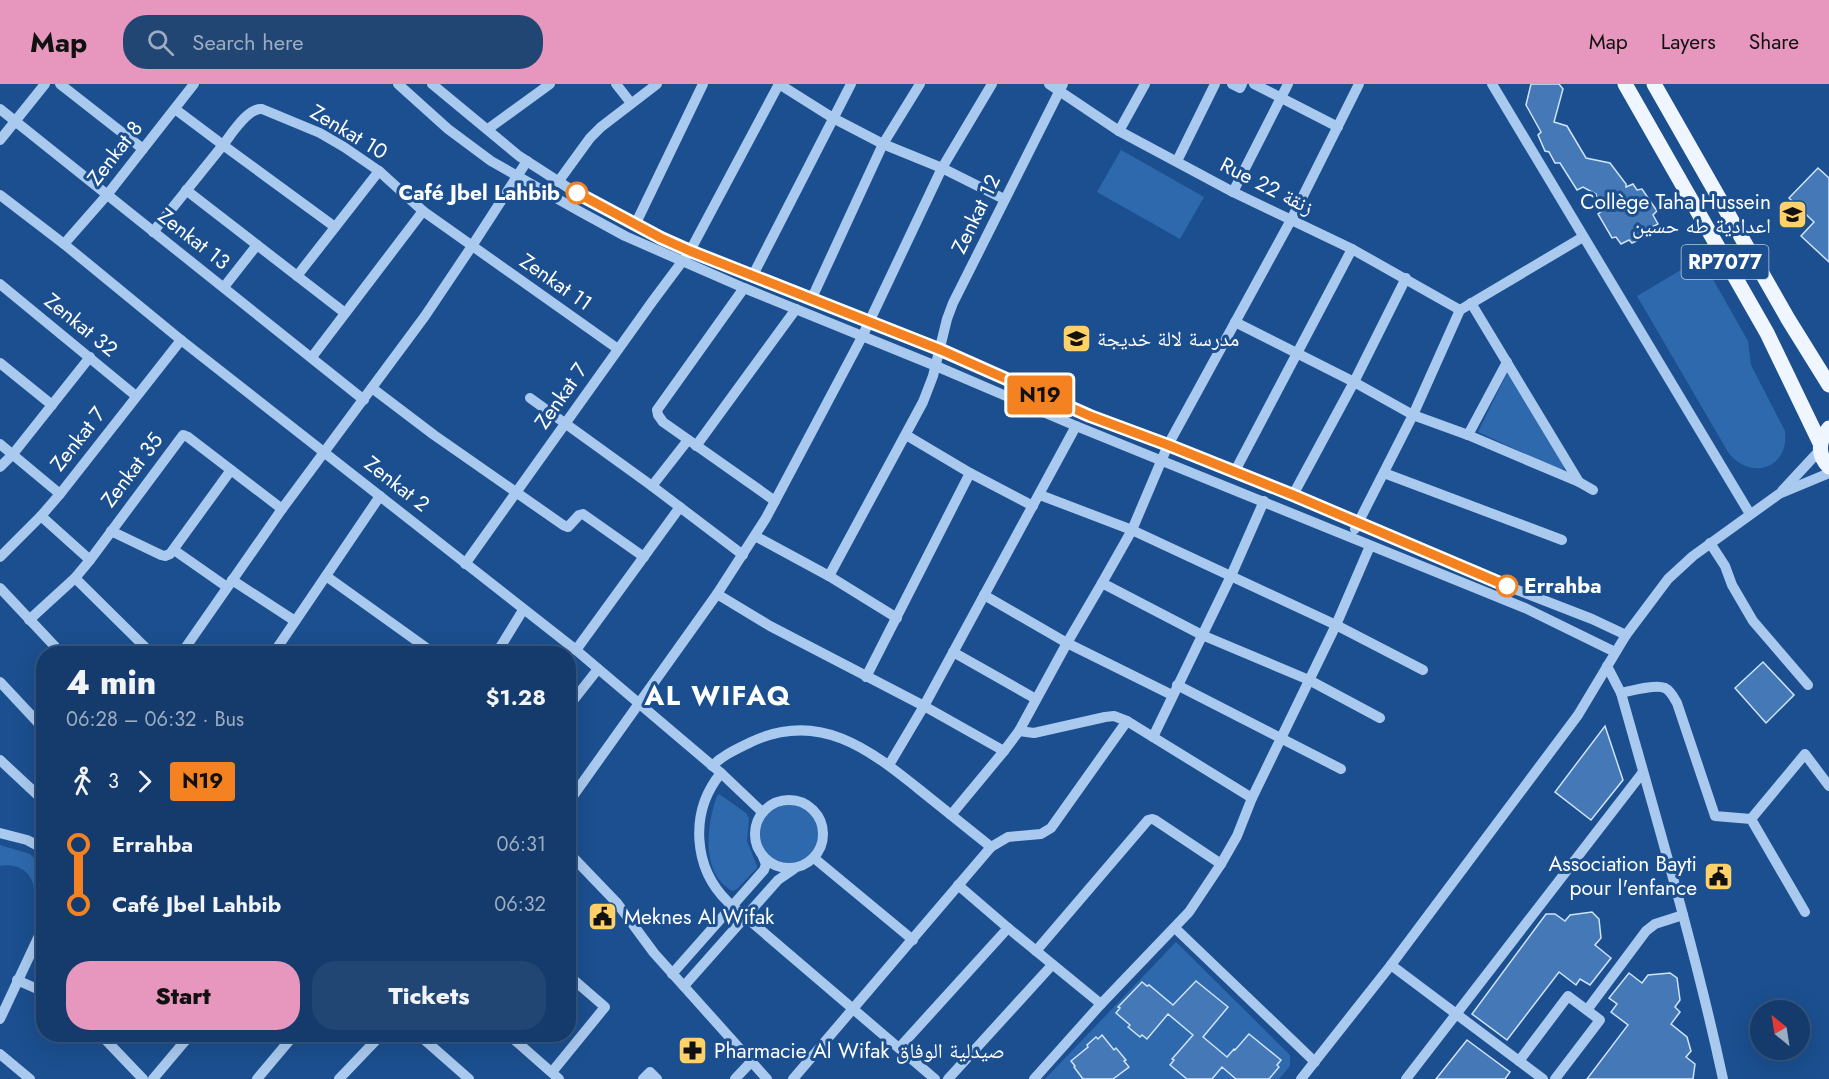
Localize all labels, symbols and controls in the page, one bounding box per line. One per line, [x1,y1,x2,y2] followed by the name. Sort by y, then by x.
[123,15,543,69] search box
[30,22,87,63] text: Map
[144,26,177,59] icon: search
[192,26,304,58] text: Search here
[1589,27,1628,57] text: Map
[1661,27,1716,57] text: Layers
[1749,27,1799,57] text: Share
[305,97,393,167] street label: Zenkat 10
[80,114,150,192] street label: Zenkat 8
[1215,150,1319,222] street label: Rue 22 زنقة
[944,169,1008,259] street label: Zenkat 12
[398,178,560,208] place label: Café Jbel Lahbib
[566,182,588,204] marker: Café Jbel Lahbib
[1580,187,1771,241] place label: Collège Taha Hussein اعدادية طه حسين
[1776,198,1808,230] school or university icon: Collège Taha Hussein اعدادية طه حسين
[152,201,236,277] street label: Zenkat 13
[1682,245,1768,279] road number: RP7077
[514,246,598,318] street label: Zenkat 11
[38,286,124,364] street label: Zenkat 32
[1060,323,1092,355] school or university icon: مدرسة لالة خديجة
[1097,324,1239,354] place label: مدرسة لالة خديجة
[527,357,595,435] street label: Zenkat 7
[1006,376,1074,414] line badge: N19
[1019,380,1061,410] text: N19
[43,400,113,478] street label: Zenkat 7
[94,426,170,514] street label: Zenkat 35
[358,449,436,519] street label: Zenkat 2
[1524,571,1601,601] place label: Errahba
[1496,575,1518,597] marker: Errahba
[66,659,156,706] text: 4 min
[644,676,791,715] district label: AL WIFAQ
[486,681,546,713] text: $1.28
[66,705,244,734] text: 06:28 – 06:32 · Bus
[66,765,99,798] icon: walk
[128,765,161,798] icon: forward
[182,766,223,796] text: N19
[108,767,119,796] text: 3
[112,828,193,860] text: Errahba
[497,830,546,859] text: 06:31
[1548,849,1697,903] place label: Association Bayti pour l'enfance
[1702,860,1734,892] public building icon: Association Bayti pour l'enfance
[112,888,281,920] text: Café Jbel Lahbib
[494,890,546,919] text: 06:32
[587,901,619,933] public building icon: Meknes Al Wifak
[624,902,775,932] place label: Meknes Al Wifak
[66,961,300,1030] button: Start
[312,961,546,1030] button: Tickets
[1750,1000,1810,1060] north arrow
[1750,1000,1810,1060] map controls
[677,1035,709,1067] pharmacy icon: Pharmacie Al Wifak صيدلية الوفاق
[714,1036,1005,1066] place label: Pharmacie Al Wifak صيدلية الوفاق

